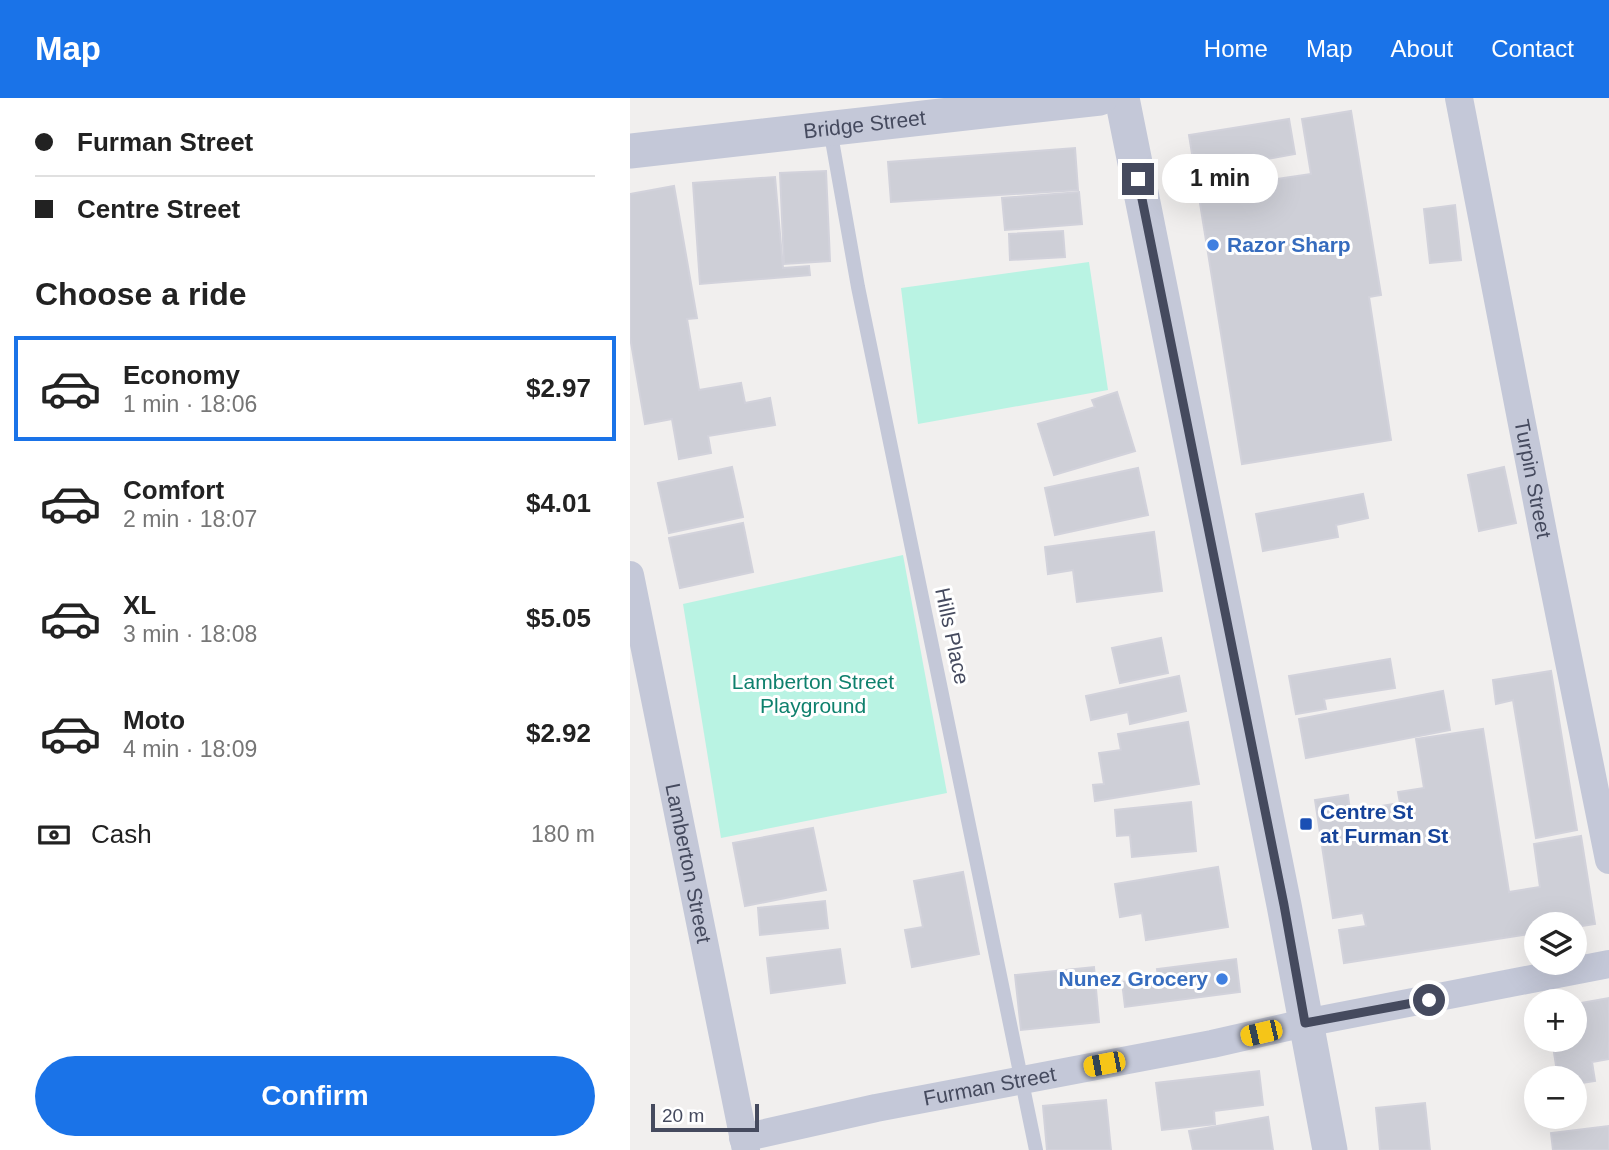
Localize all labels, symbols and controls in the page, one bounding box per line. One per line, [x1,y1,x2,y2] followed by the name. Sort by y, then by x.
[35,30,101,67] text: Map
[1204,35,1268,62] text: Home
[1306,35,1353,62] text: Map
[1391,35,1453,62] text: About
[1491,35,1574,62] text: Contact
[802,106,927,142] street label: Bridge Street
[77,127,253,157] text: Furman Street
[1162,154,1278,204] callout: 1 min
[1122,163,1154,195] route end
[1190,165,1250,191] text: 1 min
[77,194,240,224] text: Centre Street
[1227,233,1351,256] place label: Razor Sharp
[1205,237,1221,253] marker: Razor Sharp
[35,276,247,312] text: Choose a ride
[39,357,102,420] icon: car
[123,360,240,390] text: Economy
[526,373,591,403] text: $2.97
[123,391,257,417] text: 1 min · 18:06
[1510,417,1556,540] street label: Turpin Street
[39,472,102,535] icon: car
[123,475,224,505] text: Comfort
[526,488,591,518] text: $4.01
[123,506,257,532] text: 2 min · 18:07
[931,586,974,686] street label: Hills Place
[39,587,102,650] icon: car
[123,590,156,620] text: XL
[526,603,591,633] text: $5.05
[123,621,257,647] text: 3 min · 18:08
[732,670,894,717] park label: Lamberton Street Playground
[39,702,102,765] icon: car
[123,705,185,735] text: Moto
[526,718,591,748] text: $2.92
[123,736,257,762] text: 4 min · 18:09
[661,781,716,945] street label: Lamberton Street
[1320,800,1448,847] place label: Centre St at Furman St
[35,816,73,854] icon: cash
[1298,816,1314,832] marker: Centre St at Furman St
[91,819,152,849] text: Cash
[531,821,595,847] text: 180 m
[1524,912,1587,1129] map controls
[1524,912,1587,975] button: layers
[1059,967,1208,990] place label: Nunez Grocery
[1214,971,1230,987] marker: Nunez Grocery
[1413,984,1445,1016] route start
[1524,989,1587,1052] button: +
[1239,1018,1284,1048] car
[1082,1050,1127,1078] car
[35,1056,595,1136] button: Confirm
[921,1062,1058,1110] street label: Furman Street
[1524,1066,1587,1129] button: −
[651,1101,760,1133] scale bar
[662,1105,704,1126] text: 20 m

